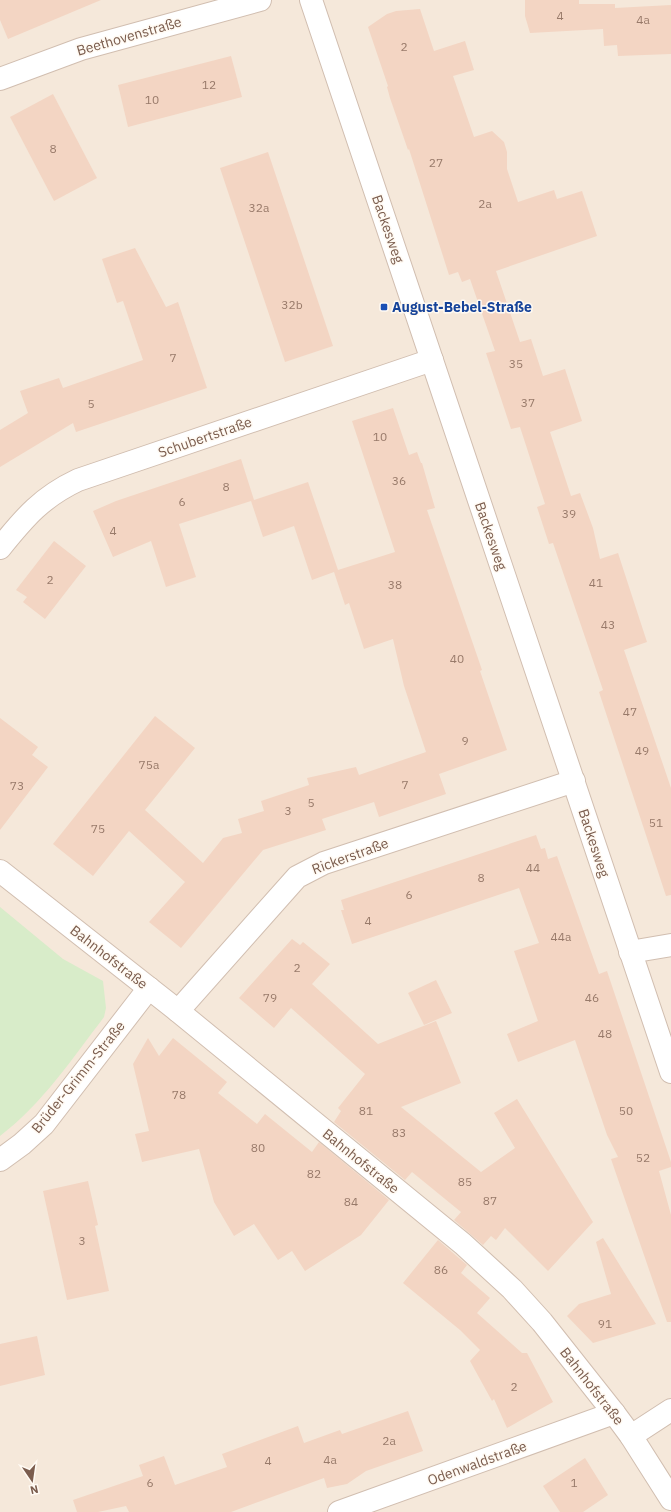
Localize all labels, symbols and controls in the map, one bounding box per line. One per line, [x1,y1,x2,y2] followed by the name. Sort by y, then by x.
[556,8,564,23] house number: 4
[74,12,184,60] street label: Beethovenstraße
[636,12,650,27] house number: 4a
[400,39,408,54] house number: 2
[202,77,216,92] house number: 12
[145,92,159,107] house number: 10
[49,141,57,156] house number: 8
[429,155,443,170] house number: 27
[368,193,408,266] street label: Backesweg
[478,196,492,211] house number: 2a
[249,200,270,215] house number: 32a
[281,297,303,312] house number: 32b
[392,298,532,316] place label: August-Bebel-Straße
[379,302,389,312] marker: August-Bebel-Straße
[169,350,177,365] house number: 7
[509,356,523,371] house number: 35
[521,395,535,410] house number: 37
[87,396,95,411] house number: 5
[156,412,254,461] street label: Schubertstraße
[373,429,387,444] house number: 10
[392,473,406,488] house number: 36
[222,479,230,494] house number: 8
[178,494,186,509] house number: 6
[471,500,511,573] street label: Backesweg
[562,506,576,521] house number: 39
[109,523,117,538] house number: 4
[46,572,54,587] house number: 2
[589,575,603,590] house number: 41
[388,577,402,592] house number: 38
[601,617,615,632] house number: 43
[450,651,464,666] house number: 40
[623,704,637,719] house number: 47
[461,733,469,748] house number: 9
[635,743,649,758] house number: 49
[139,757,160,772] house number: 75a
[401,777,409,792] house number: 7
[10,778,24,793] house number: 73
[307,795,315,810] house number: 5
[284,803,292,818] house number: 3
[574,806,614,880] street label: Backesweg
[649,815,663,830] house number: 51
[91,821,105,836] house number: 75
[309,834,391,878] street label: Rickerstraße
[526,860,540,875] house number: 44
[477,870,485,885] house number: 8
[405,887,413,902] house number: 6
[364,913,372,928] house number: 4
[67,921,152,993] street label: Bahnhofstraße
[551,929,572,944] house number: 44a
[293,960,301,975] house number: 2
[263,990,277,1005] house number: 79
[585,990,599,1005] house number: 46
[27,1017,129,1137] street label: Brüder-Grimm-Straße
[598,1026,612,1041] house number: 48
[172,1087,186,1102] house number: 78
[359,1103,373,1118] house number: 81
[619,1103,633,1118] house number: 50
[319,1125,403,1198] street label: Bahnhofstraße
[392,1125,406,1140] house number: 83
[251,1140,265,1155] house number: 80
[636,1150,650,1165] house number: 52
[307,1166,321,1181] house number: 82
[458,1174,472,1189] house number: 85
[483,1193,497,1208] house number: 87
[344,1194,358,1209] house number: 84
[78,1233,86,1248] house number: 3
[434,1262,448,1277] house number: 86
[598,1316,612,1331] house number: 91
[556,1344,628,1429] street label: Bahnhofstraße
[510,1379,518,1394] house number: 2
[382,1433,396,1448] house number: 2a
[425,1437,529,1489] street label: Odenwaldstraße
[323,1452,337,1467] house number: 4a
[264,1453,272,1468] house number: 4
[12,1460,52,1500] north arrow
[146,1475,154,1490] house number: 6
[570,1475,578,1490] house number: 1
[29,1482,40,1497] text: N

